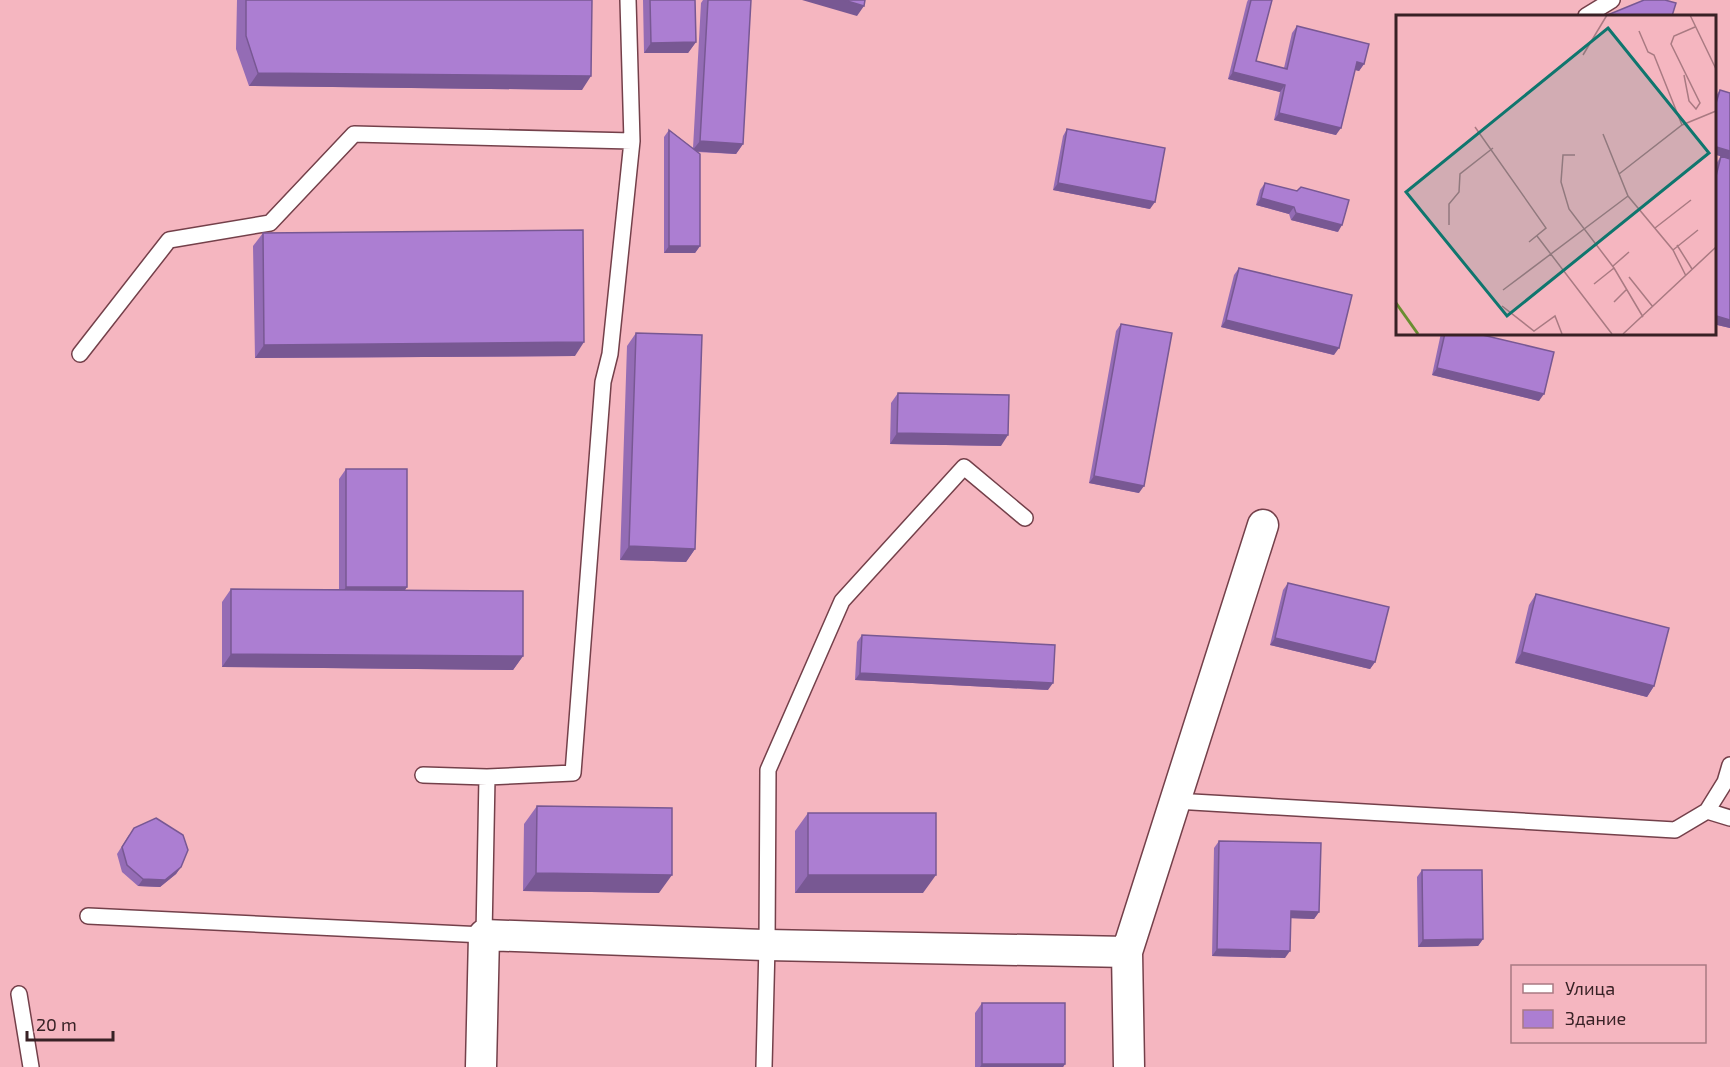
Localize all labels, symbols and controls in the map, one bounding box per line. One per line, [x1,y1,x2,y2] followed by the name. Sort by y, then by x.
[1396,15,1715,334] inset map
[1511,965,1706,1043] legend
[1565,977,1615,999] text: Улица
[27,1004,112,1042] scale bar
[1565,1007,1626,1029] text: Здание
[36,1013,77,1035] text: 20 m

